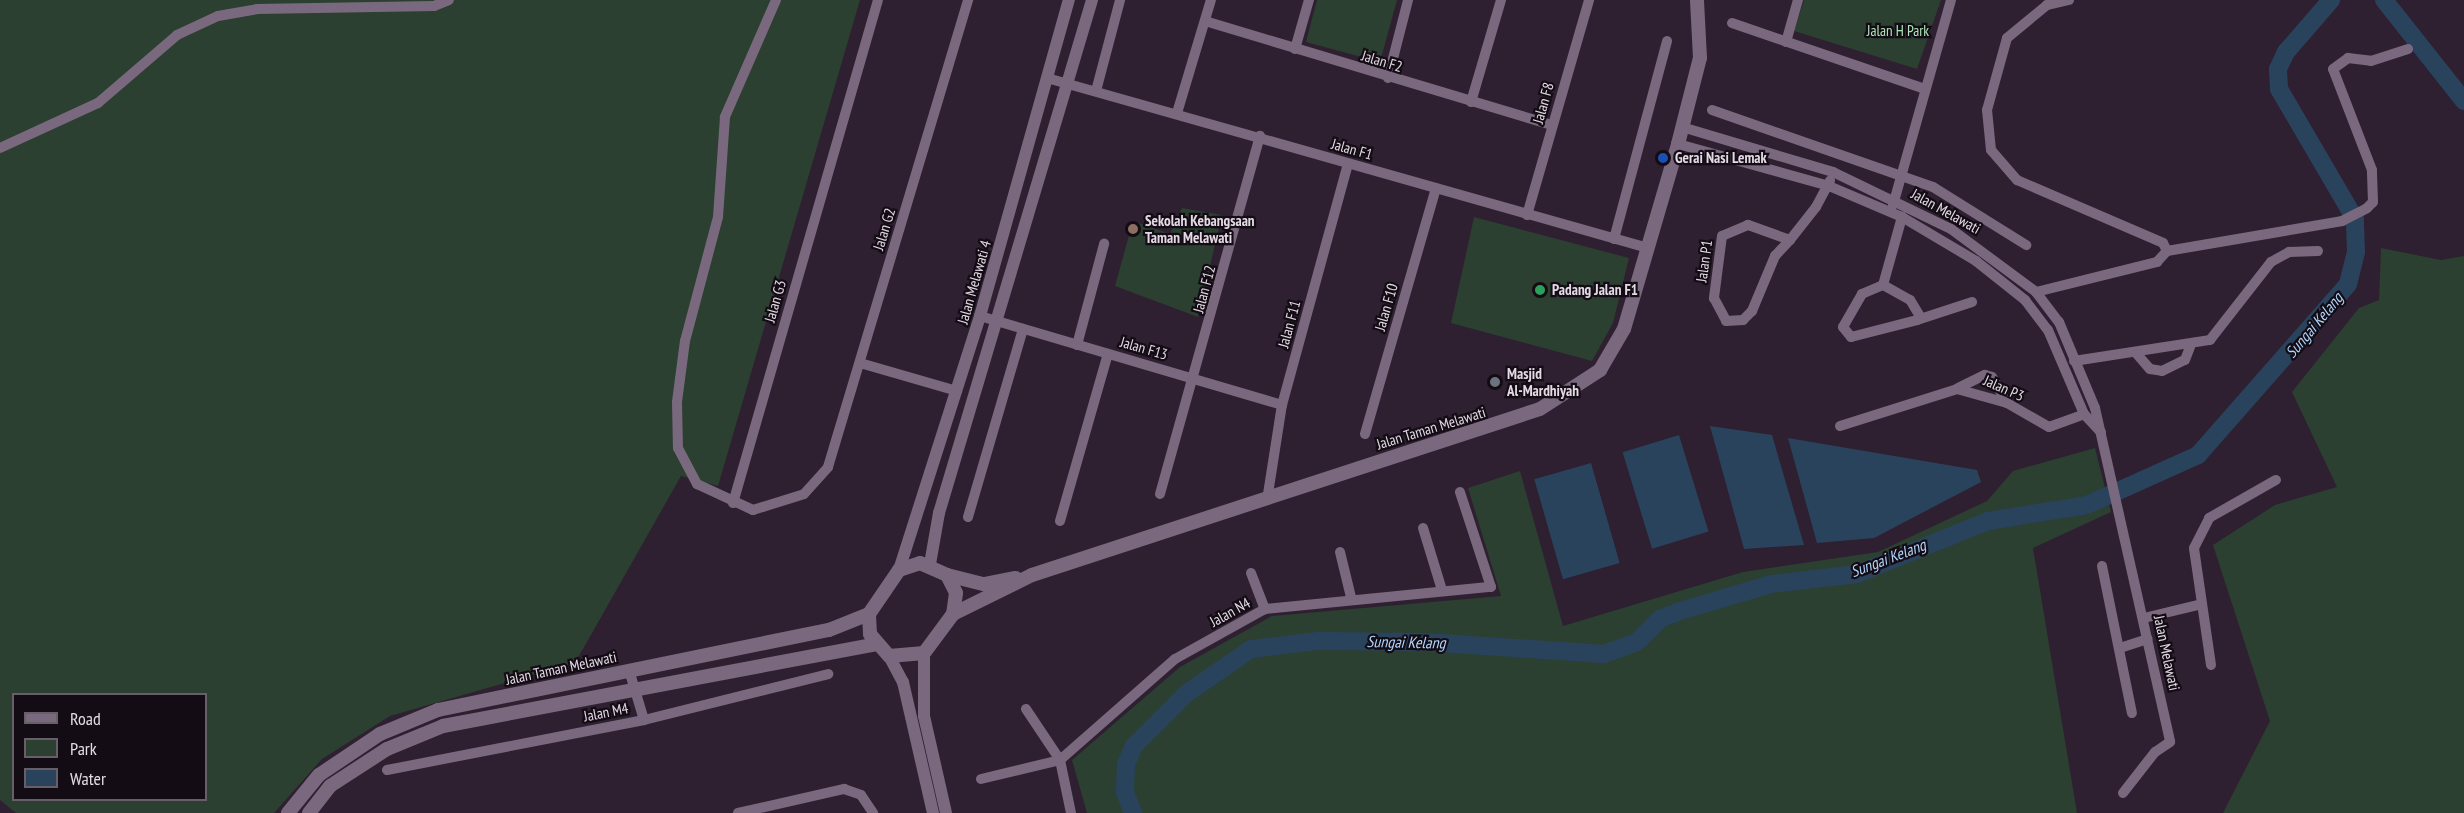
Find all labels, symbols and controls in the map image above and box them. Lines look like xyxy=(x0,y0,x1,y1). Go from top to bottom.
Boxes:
park label: Jalan H Park xyxy=(1867,22,1929,40)
street label: Jalan F2 xyxy=(1359,46,1405,76)
street label: Jalan F8 xyxy=(1529,80,1557,126)
street label: Jalan F1 xyxy=(1329,135,1375,163)
place label: Gerai Nasi Lemak xyxy=(1675,149,1767,167)
marker: Gerai Nasi Lemak xyxy=(1656,151,1670,165)
street label: Jalan Melawati xyxy=(1908,185,1984,237)
street label: Jalan G2 xyxy=(869,206,899,252)
place label: Sekolah Kebangsaan Taman Melawati xyxy=(1145,211,1255,246)
marker: Sekolah Kebangsaan Taman Melawati xyxy=(1126,222,1140,236)
street label: Jalan Melawati 4 xyxy=(953,238,995,326)
street label: Jalan P1 xyxy=(1692,239,1716,283)
street label: Jalan F12 xyxy=(1189,263,1219,315)
street label: Jalan G3 xyxy=(760,278,790,324)
street label: Jalan F10 xyxy=(1371,281,1401,333)
place label: Padang Jalan F1 xyxy=(1552,281,1638,299)
marker: Padang Jalan F1 xyxy=(1533,283,1547,297)
water label: Sungai Kelang xyxy=(2281,289,2347,361)
street label: Jalan F11 xyxy=(1274,298,1304,350)
street label: Jalan F13 xyxy=(1118,333,1170,363)
place label: Masjid Al-Mardhiyah xyxy=(1507,364,1579,399)
street label: Jalan P3 xyxy=(1981,371,2027,405)
marker: Masjid Al-Mardhiyah xyxy=(1488,375,1502,389)
street label: Jalan Taman Melawati xyxy=(1374,403,1488,453)
water label: Sungai Kelang xyxy=(1848,535,1928,581)
street label: Jalan N4 xyxy=(1207,594,1253,630)
street label: Jalan Melawati xyxy=(2150,614,2184,692)
water label: Sungai Kelang xyxy=(1366,632,1446,652)
street label: Jalan Taman Melawati xyxy=(504,647,618,689)
legend xyxy=(12,693,207,801)
street label: Jalan M4 xyxy=(582,699,630,725)
text: Road xyxy=(70,707,101,730)
text: Park xyxy=(70,737,97,760)
text: Water xyxy=(70,767,106,790)

